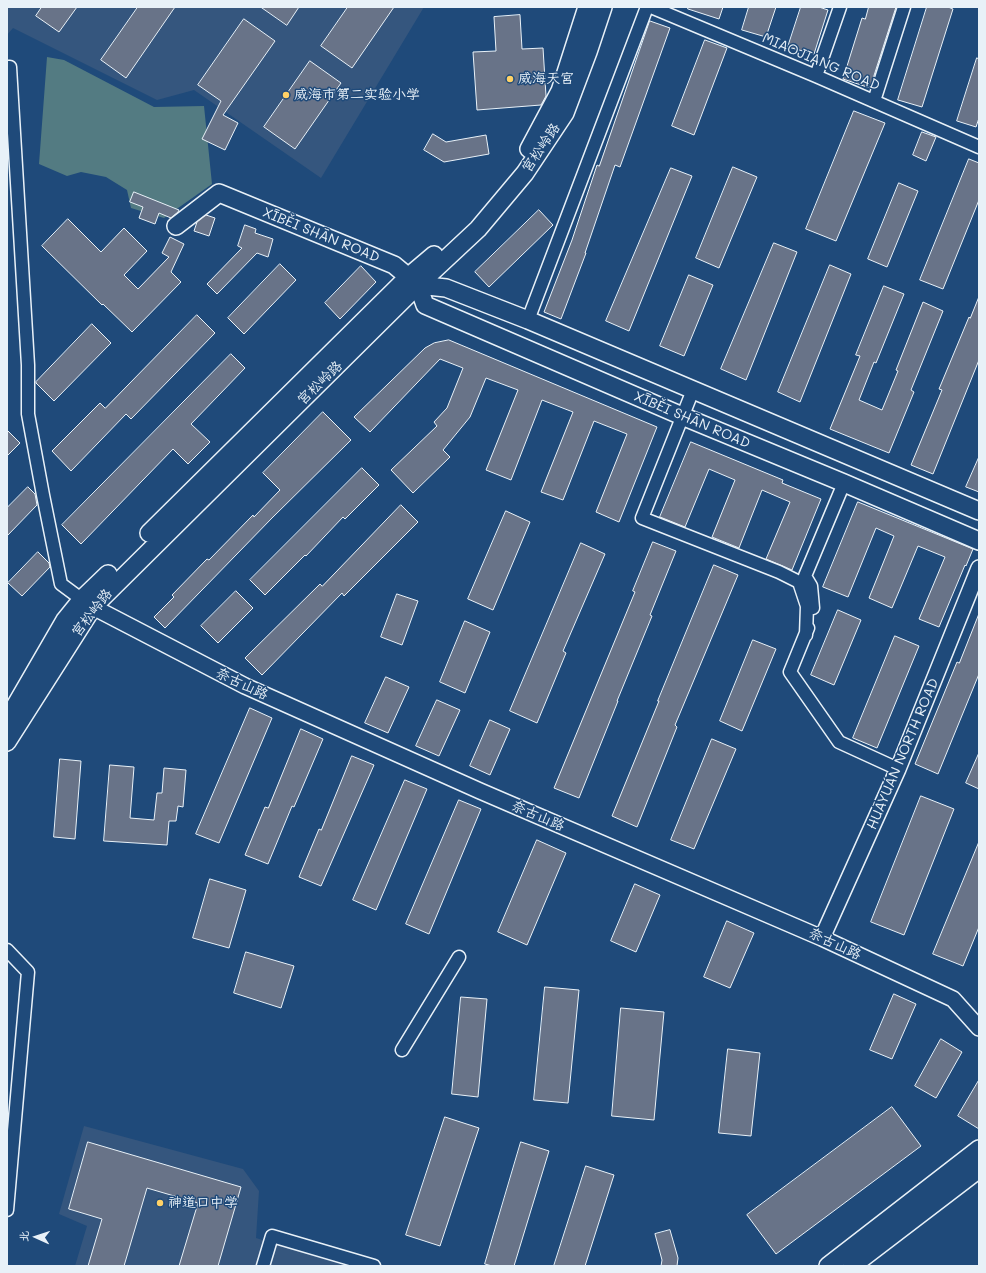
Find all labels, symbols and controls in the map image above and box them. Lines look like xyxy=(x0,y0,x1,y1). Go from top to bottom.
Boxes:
street label: MIAOJIANG ROAD xyxy=(760,30,882,94)
place label: 威海天宫 xyxy=(518,71,574,87)
marker: 威海天宫 xyxy=(505,74,515,84)
place label: 威海市第二实验小学 xyxy=(294,87,420,103)
marker: 威海市第二实验小学 xyxy=(281,90,291,100)
street label: 宫松岭路 xyxy=(518,120,564,176)
street label: XĪBĚI SHĀN ROAD xyxy=(260,204,382,266)
street label: 宫松岭路 xyxy=(294,358,346,408)
street label: XĪBĚI SHĀN ROAD xyxy=(631,388,753,452)
street label: 宫松岭路 xyxy=(68,586,116,640)
street label: 奈古山路 xyxy=(213,665,271,703)
street label: HUĀYUÁN NORTH ROAD xyxy=(864,676,942,832)
street label: 奈古山路 xyxy=(509,797,567,835)
street label: 奈古山路 xyxy=(806,925,864,963)
place label: 神道口中学 xyxy=(168,1195,238,1211)
marker: 神道口中学 xyxy=(155,1198,165,1208)
north arrow xyxy=(16,1217,56,1257)
text: 北 xyxy=(16,1230,31,1242)

